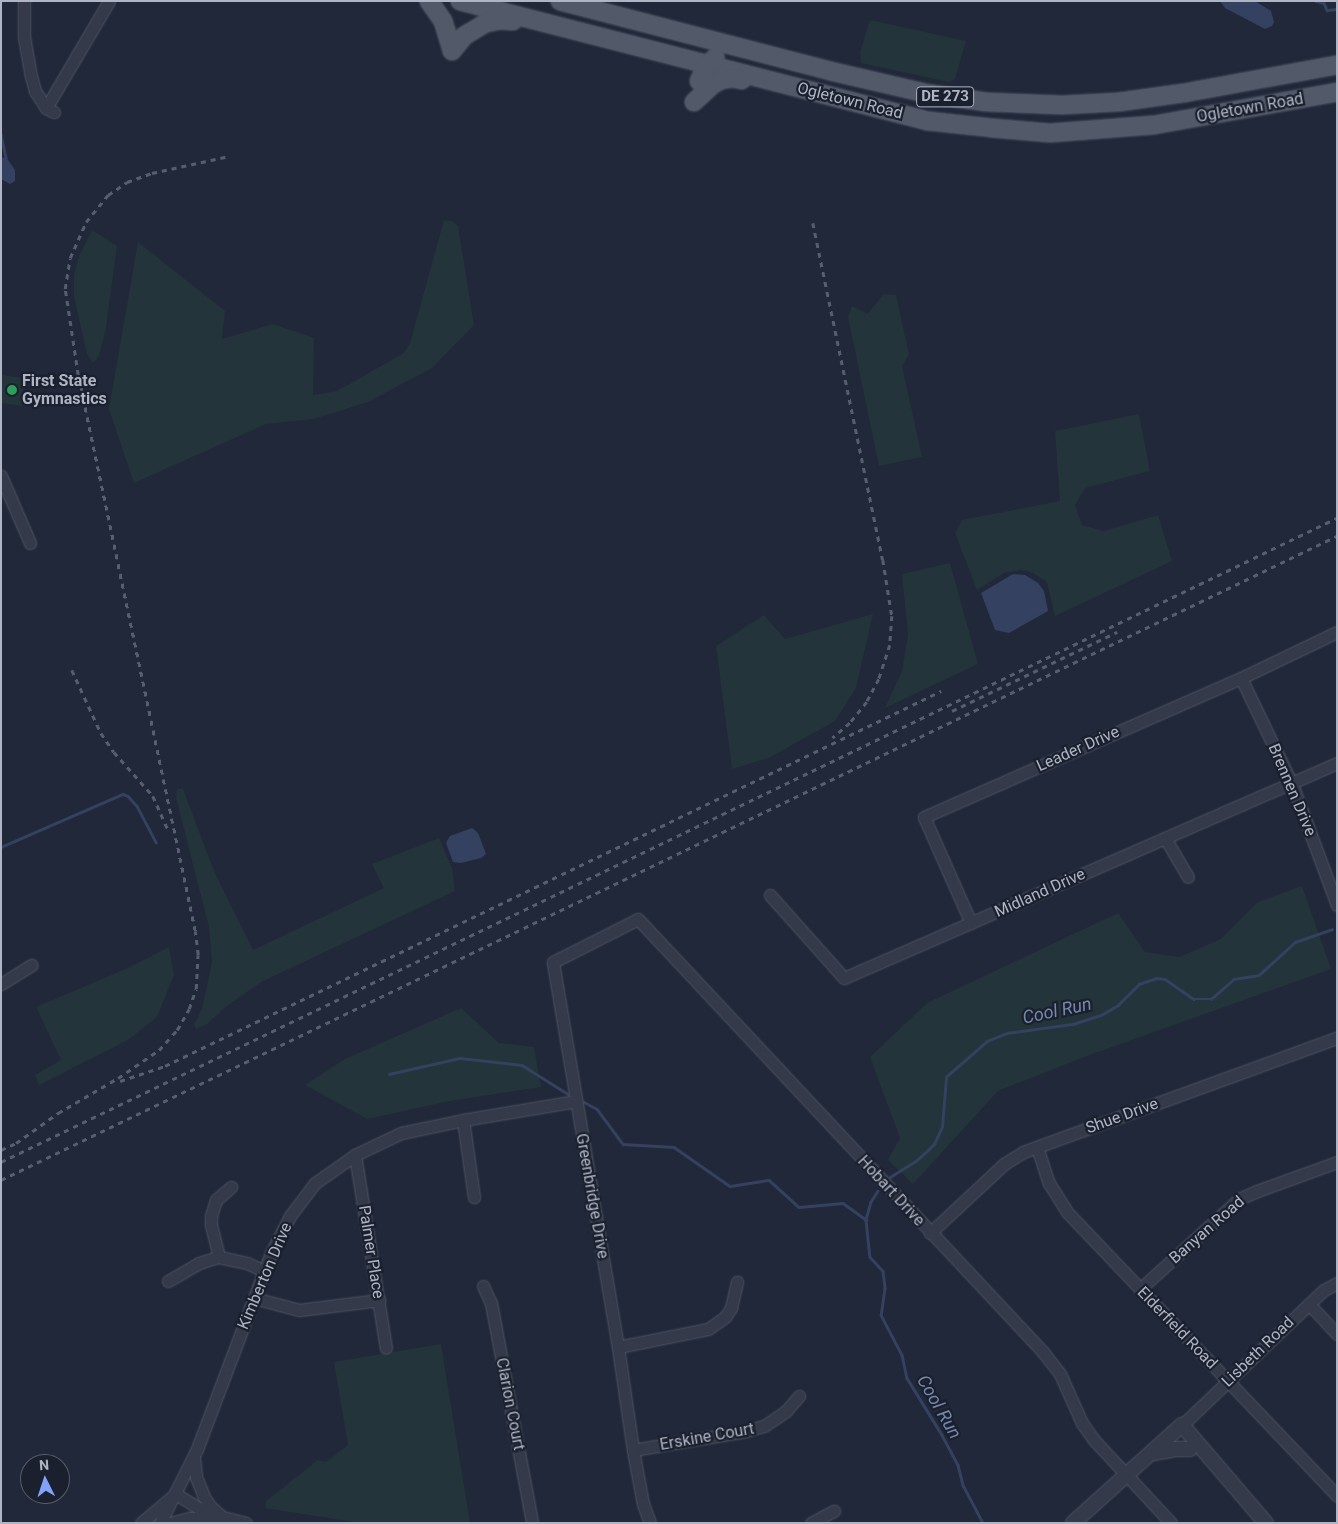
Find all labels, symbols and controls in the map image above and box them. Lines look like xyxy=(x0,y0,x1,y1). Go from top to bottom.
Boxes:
street label: Ogletown Road xyxy=(795,79,905,123)
road number: DE 273 xyxy=(915,84,975,110)
street label: Ogletown Road xyxy=(1195,89,1305,127)
place label: First State Gymnastics xyxy=(22,371,107,409)
marker: First State Gymnastics xyxy=(6,384,18,396)
street label: Leader Drive xyxy=(1034,722,1122,776)
street label: Brennen Drive xyxy=(1264,741,1320,839)
street label: Midland Drive xyxy=(992,864,1088,922)
water label: Cool Run xyxy=(1021,993,1093,1029)
street label: Shue Drive xyxy=(1083,1094,1161,1138)
street label: Greenbridge Drive xyxy=(572,1132,612,1260)
street label: Hobart Drive xyxy=(854,1152,928,1230)
street label: Banyan Road xyxy=(1166,1192,1248,1268)
street label: Palmer Place xyxy=(354,1204,388,1300)
street label: Kimberton Drive xyxy=(234,1220,296,1332)
street label: Elderfield Road xyxy=(1133,1283,1221,1373)
street label: Lisbeth Road xyxy=(1218,1313,1298,1391)
street label: Clarion Court xyxy=(492,1356,528,1452)
water label: Cool Run xyxy=(912,1371,966,1443)
street label: Erskine Court xyxy=(658,1419,756,1455)
north arrow xyxy=(20,1454,70,1504)
text: N xyxy=(39,1457,50,1473)

